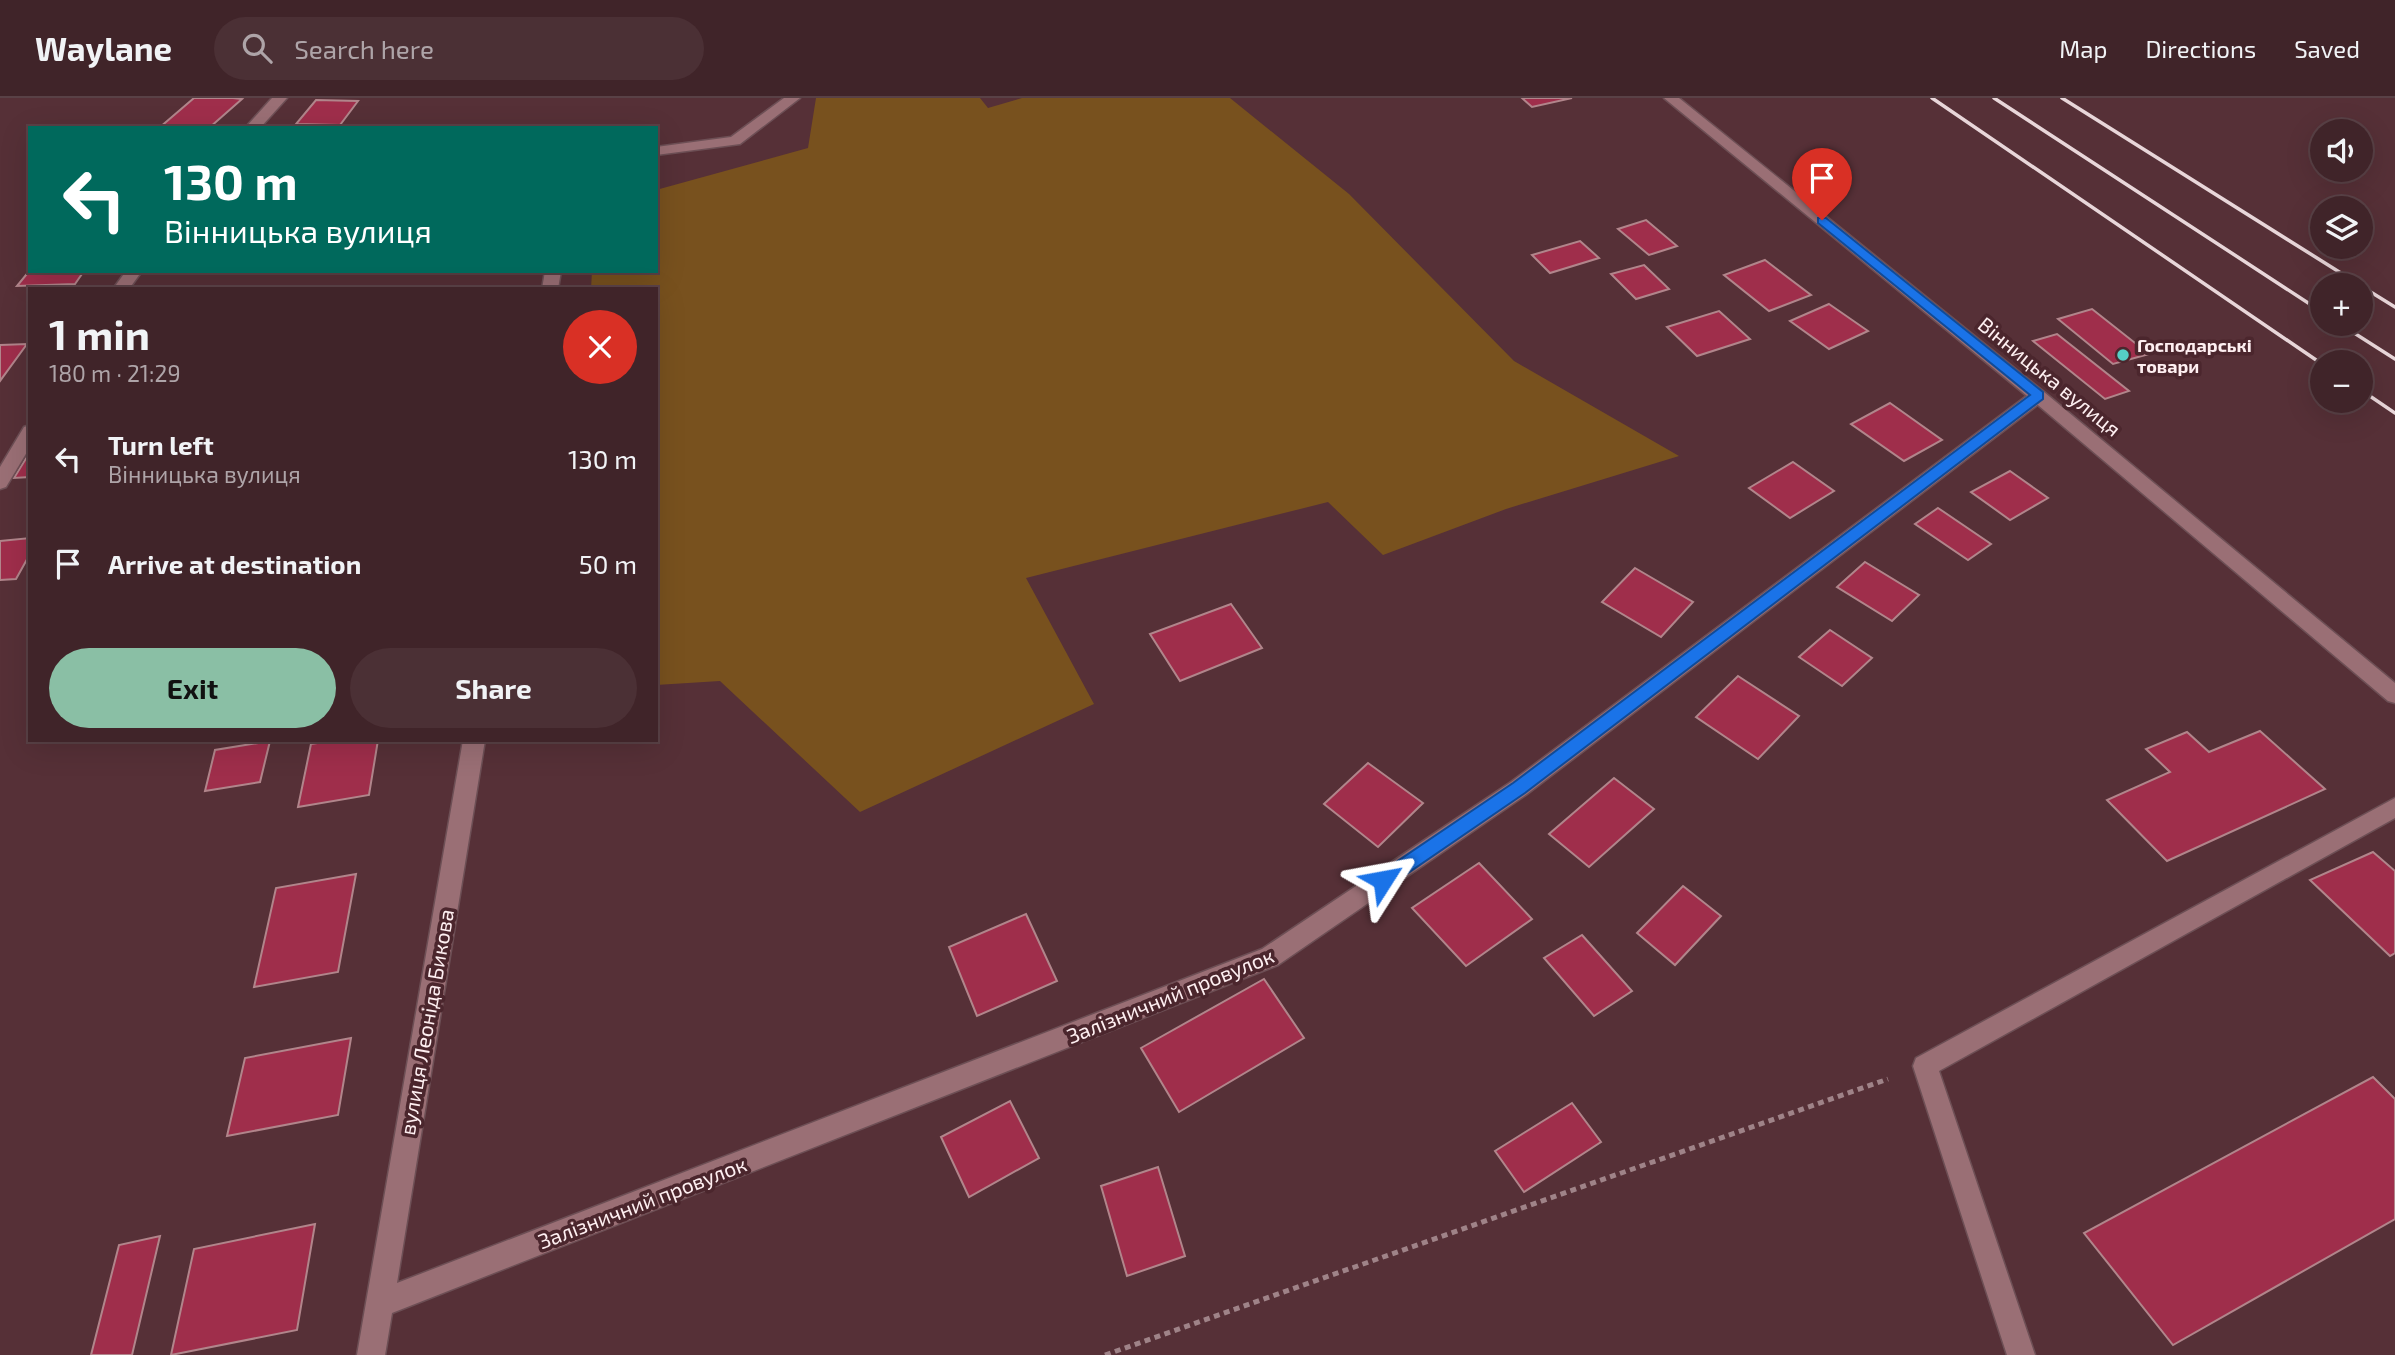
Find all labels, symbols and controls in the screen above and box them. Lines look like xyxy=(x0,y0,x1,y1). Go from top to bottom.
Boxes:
search box xyxy=(214,17,704,80)
text: Waylane xyxy=(35,28,172,68)
icon: search xyxy=(238,29,276,67)
text: Search here xyxy=(294,33,434,64)
text: Map xyxy=(2059,34,2107,63)
text: Directions xyxy=(2145,34,2256,63)
text: Saved xyxy=(2294,34,2360,63)
map controls xyxy=(2310,119,2373,413)
button: sound xyxy=(2310,119,2373,182)
pin xyxy=(1792,148,1852,220)
text: 130 m xyxy=(164,151,298,210)
icon: left xyxy=(49,154,140,245)
icon: arrive xyxy=(1803,159,1841,197)
button: layers xyxy=(2310,196,2373,259)
text: Вінницька вулиця xyxy=(164,211,432,249)
button: + xyxy=(2310,273,2373,336)
text: 1 min xyxy=(49,308,150,358)
button: close xyxy=(563,310,637,384)
street label: Вінницька вулиця xyxy=(1973,311,2126,442)
place label: Господарські товари xyxy=(2137,334,2252,377)
marker: Господарські товари xyxy=(2115,347,2131,363)
button: − xyxy=(2310,350,2373,413)
text: 180 m · 21:29 xyxy=(49,359,181,387)
text: Turn left xyxy=(108,429,214,460)
icon: left xyxy=(49,440,87,478)
text: 130 m xyxy=(568,443,637,474)
text: Вінницька вулиця xyxy=(108,460,301,488)
icon: arrive xyxy=(49,545,87,583)
text: Arrive at destination xyxy=(108,548,361,579)
text: 50 m xyxy=(579,548,637,579)
button: Exit xyxy=(49,648,336,728)
button: Share xyxy=(350,648,637,728)
position arrow xyxy=(1346,843,1420,917)
street label: вулиця Леоніда Бикова xyxy=(394,907,459,1137)
street label: Залізничний провулок xyxy=(1063,942,1278,1049)
street label: Залізничний провулок xyxy=(534,1151,750,1254)

